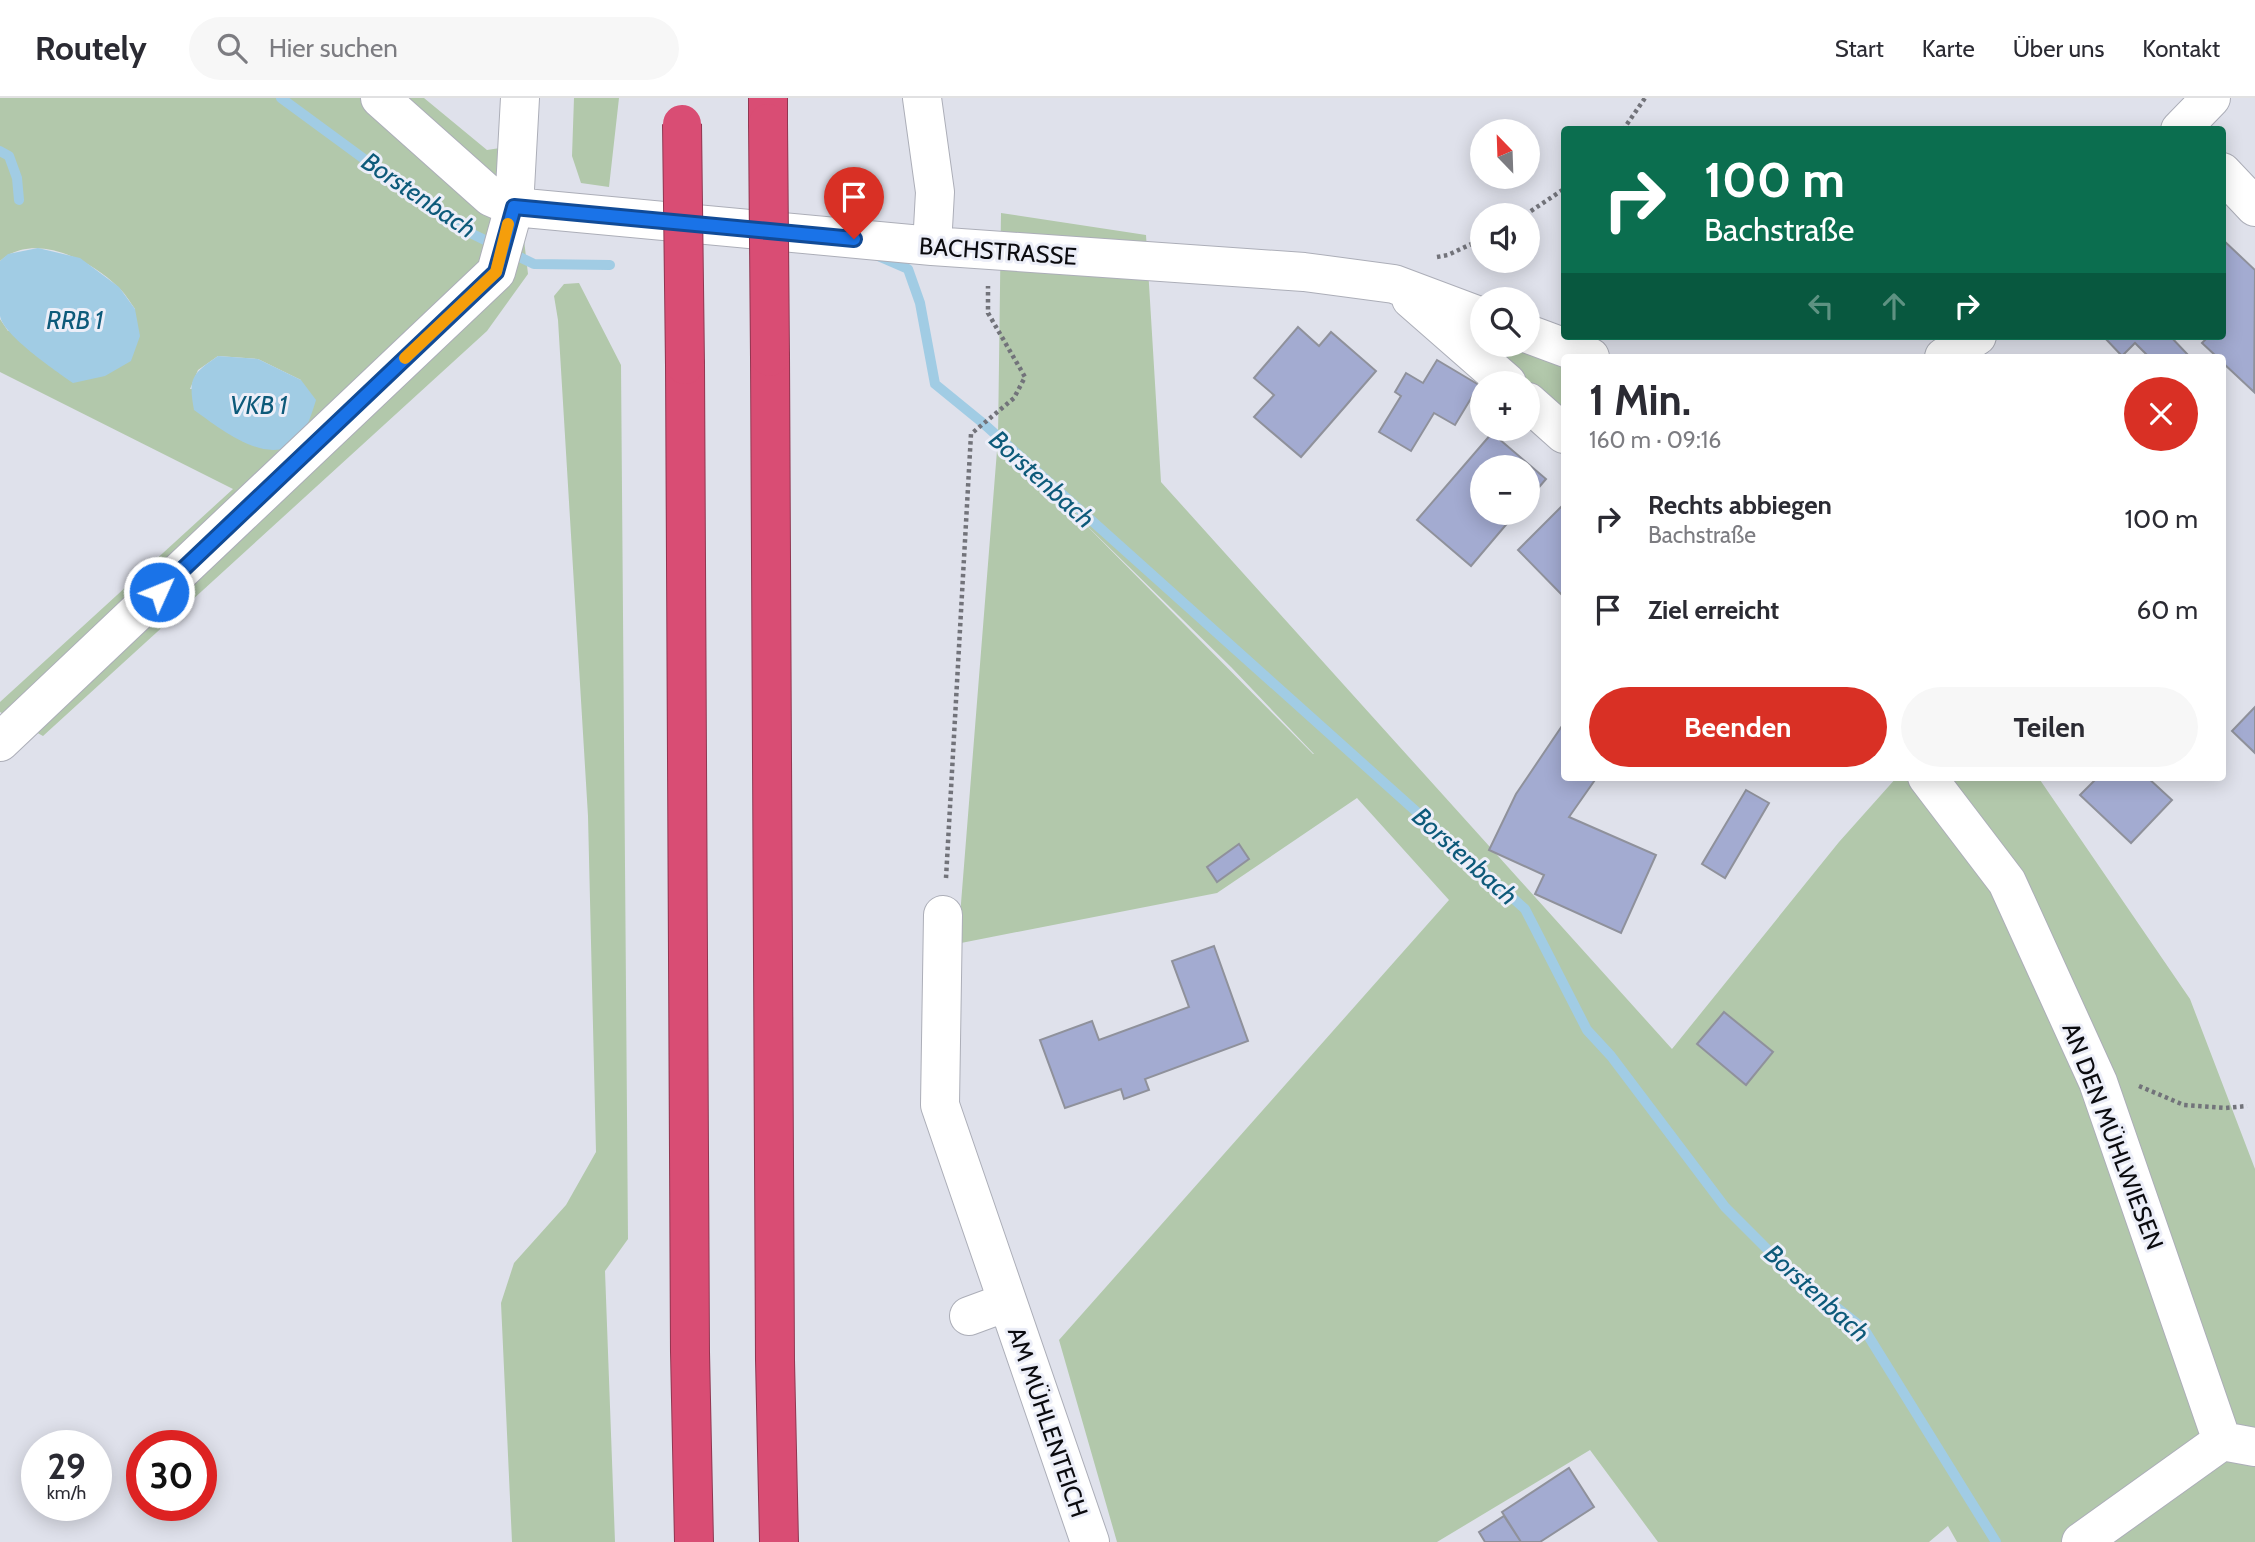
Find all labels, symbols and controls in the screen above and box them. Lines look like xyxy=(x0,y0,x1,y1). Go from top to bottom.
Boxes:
search box xyxy=(189,17,679,80)
text: Routely xyxy=(35,28,147,68)
icon: search xyxy=(213,29,251,67)
text: Hier suchen xyxy=(269,32,398,64)
text: Start xyxy=(1835,34,1884,63)
text: Karte xyxy=(1922,34,1975,63)
text: Über uns xyxy=(2013,34,2104,63)
text: Kontakt xyxy=(2142,34,2220,63)
north arrow xyxy=(1470,119,1540,189)
map controls xyxy=(1470,119,1540,525)
water label: Borstenbach xyxy=(356,145,482,245)
text: 100 m xyxy=(1704,150,1845,209)
icon: right xyxy=(1589,154,1680,245)
pin xyxy=(824,167,884,239)
icon: arrive xyxy=(835,178,873,216)
button: sound xyxy=(1470,203,1540,273)
text: Bachstraße xyxy=(1704,210,1854,249)
street label: BACHSTRASSE xyxy=(918,231,1078,271)
button: search xyxy=(1470,287,1540,357)
icon: left xyxy=(1802,287,1840,325)
icon: ahead xyxy=(1875,287,1913,325)
icon: right xyxy=(1948,287,1986,325)
water label: RRB 1 xyxy=(46,304,104,336)
button: + xyxy=(1470,371,1540,441)
text: 1 Min. xyxy=(1589,374,1691,426)
button: close xyxy=(2124,377,2198,451)
water label: VKB 1 xyxy=(230,389,288,421)
water label: Borstenbach xyxy=(983,423,1101,535)
text: 160 m · 09:16 xyxy=(1589,426,1721,454)
button: − xyxy=(1470,455,1540,525)
text: Rechts abbiegen xyxy=(1648,489,1832,521)
icon: right xyxy=(1589,500,1627,538)
text: 100 m xyxy=(2125,503,2198,535)
text: Bachstraße xyxy=(1648,521,1756,549)
position arrow xyxy=(122,555,196,629)
icon: arrive xyxy=(1589,591,1627,629)
text: Ziel erreicht xyxy=(1648,594,1779,626)
text: 60 m xyxy=(2136,594,2198,626)
button: Beenden xyxy=(1589,687,1887,767)
button: Teilen xyxy=(1901,687,2198,767)
water label: Borstenbach xyxy=(1406,800,1524,912)
street label: AN DEN MÜHLWIESEN xyxy=(2056,1018,2170,1254)
water label: Borstenbach xyxy=(1758,1237,1876,1349)
street label: AM MÜHLENTEICH xyxy=(1002,1323,1094,1521)
speed limit sign: 30 xyxy=(126,1430,217,1521)
text: 29 xyxy=(47,1445,86,1488)
text: km/h xyxy=(47,1482,86,1504)

